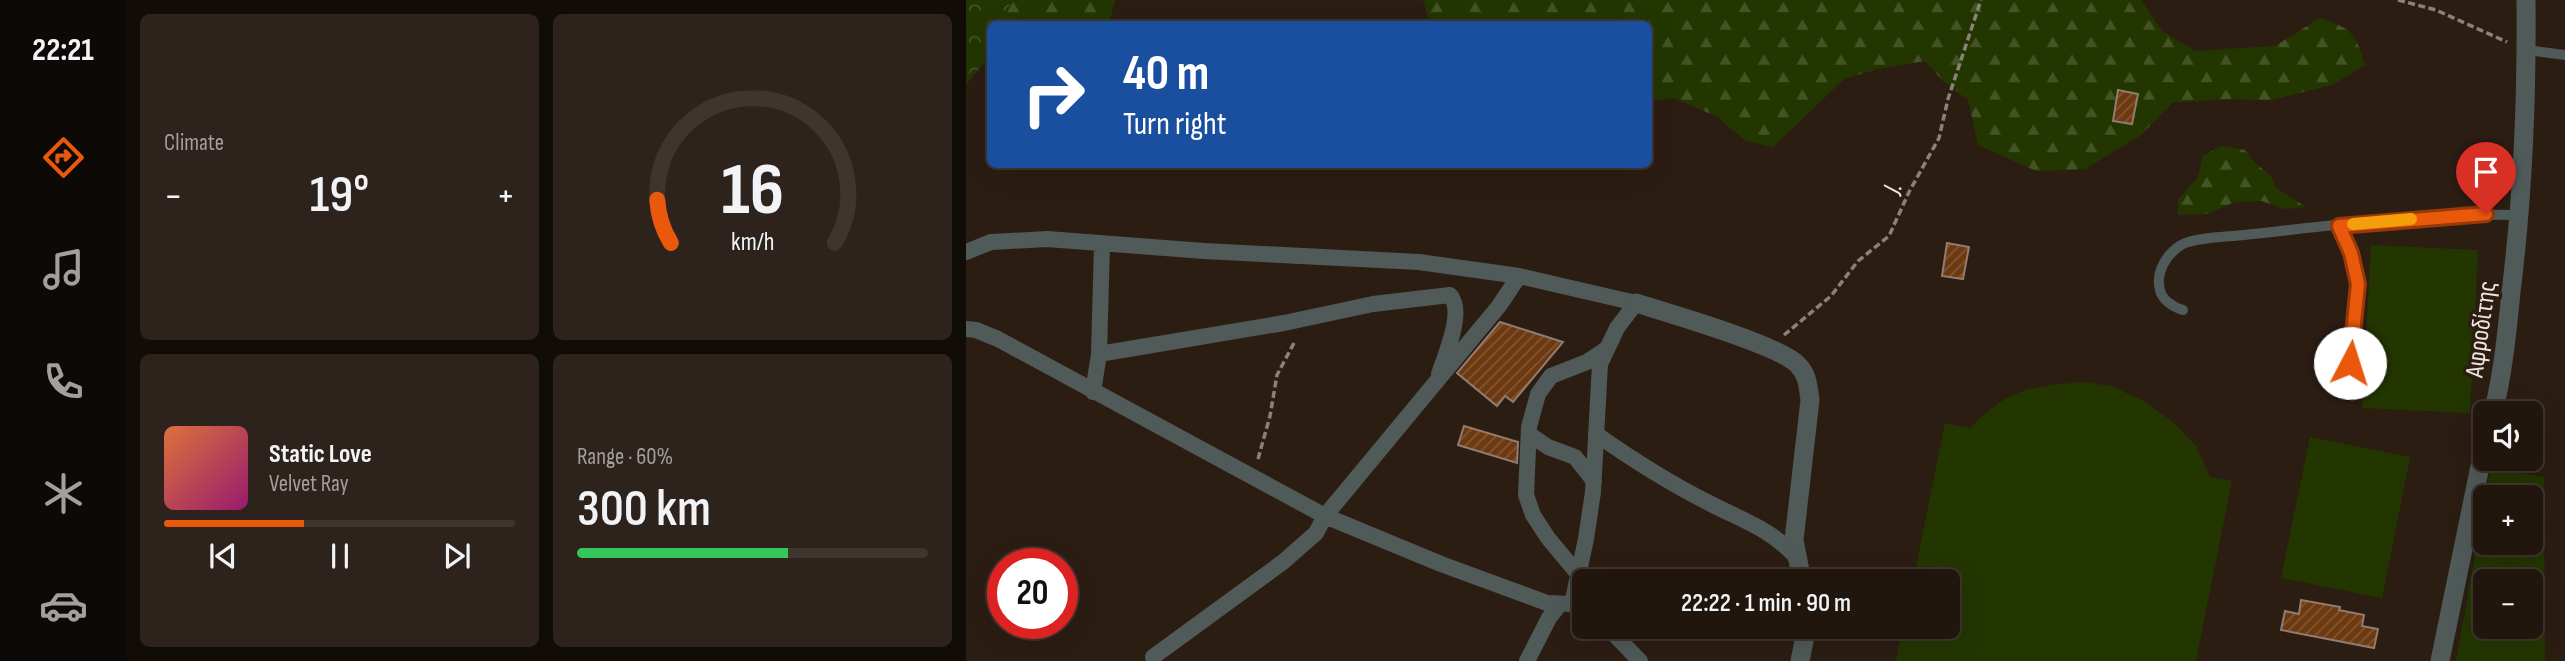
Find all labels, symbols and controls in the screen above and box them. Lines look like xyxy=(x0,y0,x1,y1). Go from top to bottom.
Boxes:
text: 22:21 xyxy=(32,31,94,70)
text: 40 m xyxy=(1123,45,1209,104)
icon: right xyxy=(1008,49,1099,140)
text: Turn right xyxy=(1123,105,1227,144)
text: Climate xyxy=(164,129,224,157)
icon: directions xyxy=(39,133,88,182)
pin xyxy=(2456,142,2516,214)
text: 16 xyxy=(721,147,784,235)
icon: arrive xyxy=(2467,153,2505,191)
text: 19° xyxy=(310,164,369,227)
text: − xyxy=(164,174,183,219)
text: + xyxy=(496,174,515,219)
street label: J. xyxy=(1877,176,1909,200)
text: km/h xyxy=(731,227,774,258)
icon: music xyxy=(39,245,88,294)
street label: Αφροδίτης xyxy=(2459,279,2504,380)
position arrow xyxy=(2313,326,2387,400)
icon: phone xyxy=(39,357,88,406)
map controls xyxy=(2473,401,2543,639)
button: sound xyxy=(2473,401,2543,471)
text: Static Love xyxy=(269,439,372,470)
text: Range · 60% xyxy=(577,443,673,471)
icon: climate xyxy=(39,469,88,518)
text: Velvet Ray xyxy=(269,470,349,498)
text: 300 km xyxy=(577,478,711,541)
button: + xyxy=(2473,485,2543,555)
icon: previous xyxy=(204,537,242,575)
icon: pause xyxy=(321,537,359,575)
icon: next xyxy=(438,537,476,575)
speed limit sign: 20 xyxy=(987,548,1078,639)
button: − xyxy=(2473,569,2543,639)
icon: car xyxy=(39,581,88,630)
text: 22:22 · 1 min · 90 m xyxy=(1681,588,1851,619)

